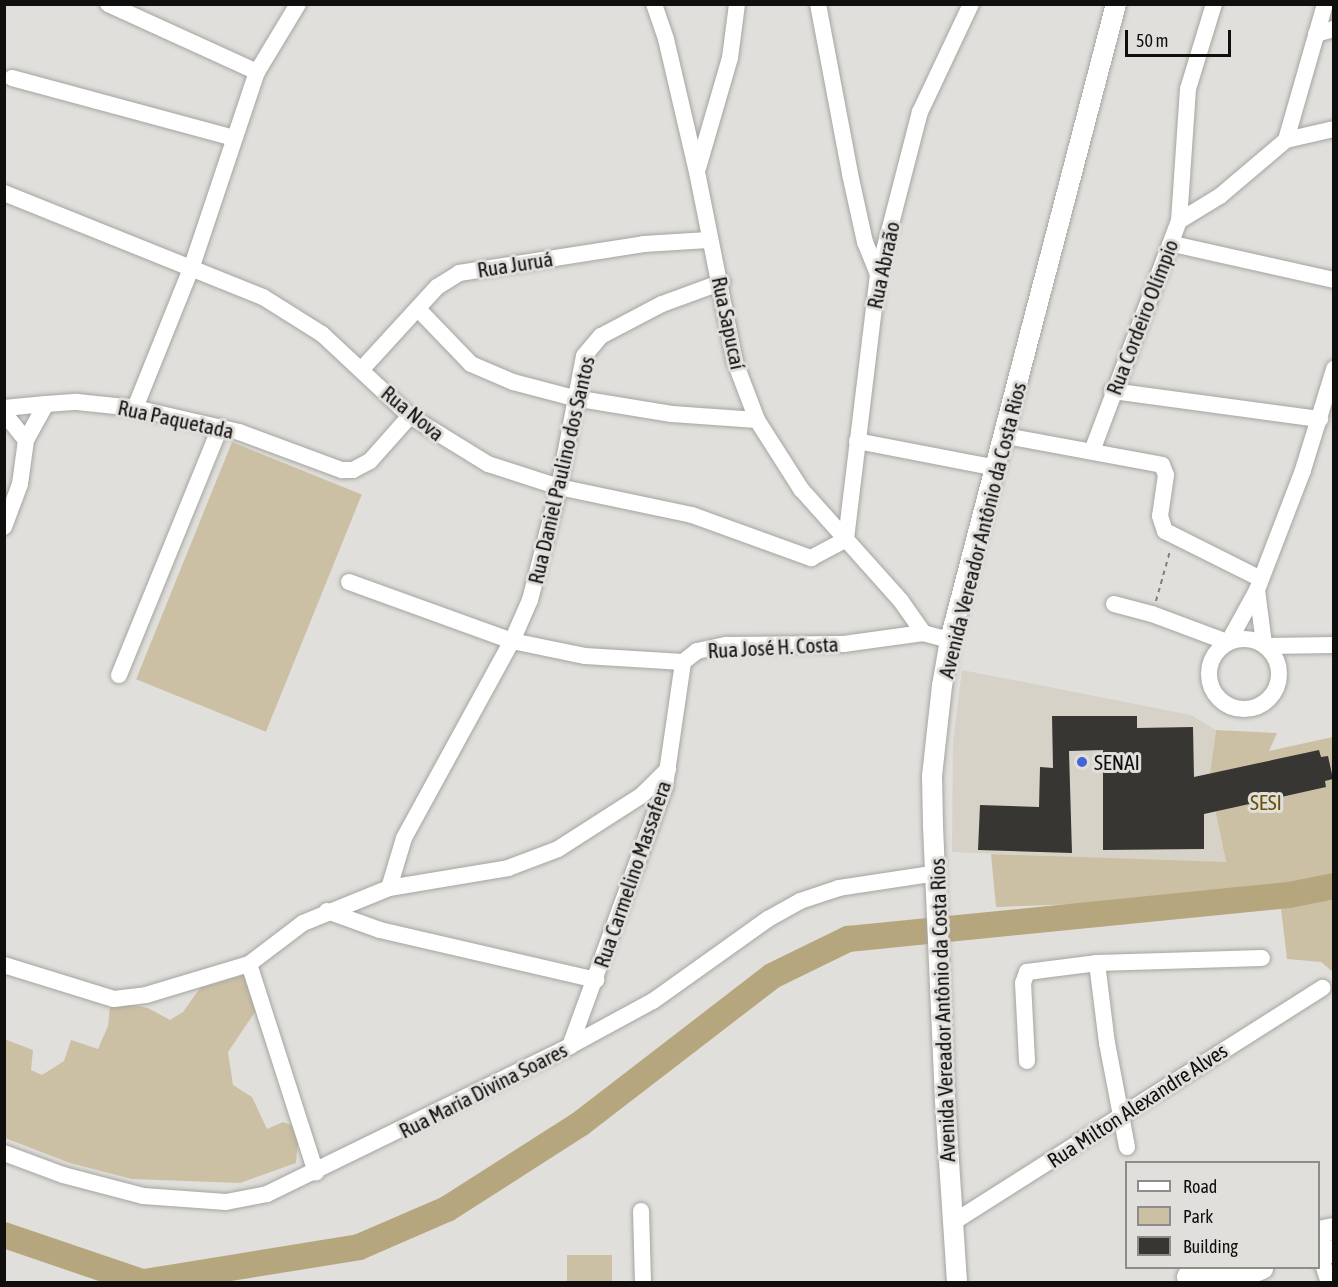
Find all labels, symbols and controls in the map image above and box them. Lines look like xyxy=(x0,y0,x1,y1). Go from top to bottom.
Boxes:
scale bar xyxy=(1128,18,1234,56)
text: 50 m xyxy=(1136,30,1168,51)
street label: Rua Abraão xyxy=(861,219,905,311)
street label: Rua Cordeiro Olímpio xyxy=(1101,236,1183,398)
street label: Rua Juruá xyxy=(475,246,555,282)
street label: Rua Sapucaí xyxy=(707,274,751,372)
street label: Rua Daniel Paulino dos Santos xyxy=(523,354,599,586)
street label: Avenida Vereador Antônio da Costa Rios xyxy=(933,379,1031,681)
street label: Rua Nova xyxy=(376,380,450,446)
street label: Rua Paquetada xyxy=(116,394,236,444)
street label: Rua José H. Costa xyxy=(707,631,839,663)
place label: SENAI xyxy=(1094,749,1140,775)
marker: SENAI xyxy=(1075,755,1089,769)
street label: Rua Carmelino Massafera xyxy=(588,777,676,971)
park label: SESI xyxy=(1250,789,1282,815)
street label: Avenida Vereador Antônio da Costa Rios xyxy=(924,858,960,1162)
street label: Rua Maria Divina Soares xyxy=(395,1037,571,1143)
street label: Rua Milton Alexandre Alves xyxy=(1042,1037,1232,1173)
legend xyxy=(1125,1161,1320,1269)
text: Road xyxy=(1183,1176,1217,1197)
text: Park xyxy=(1183,1206,1213,1227)
text: Building xyxy=(1183,1236,1238,1257)

